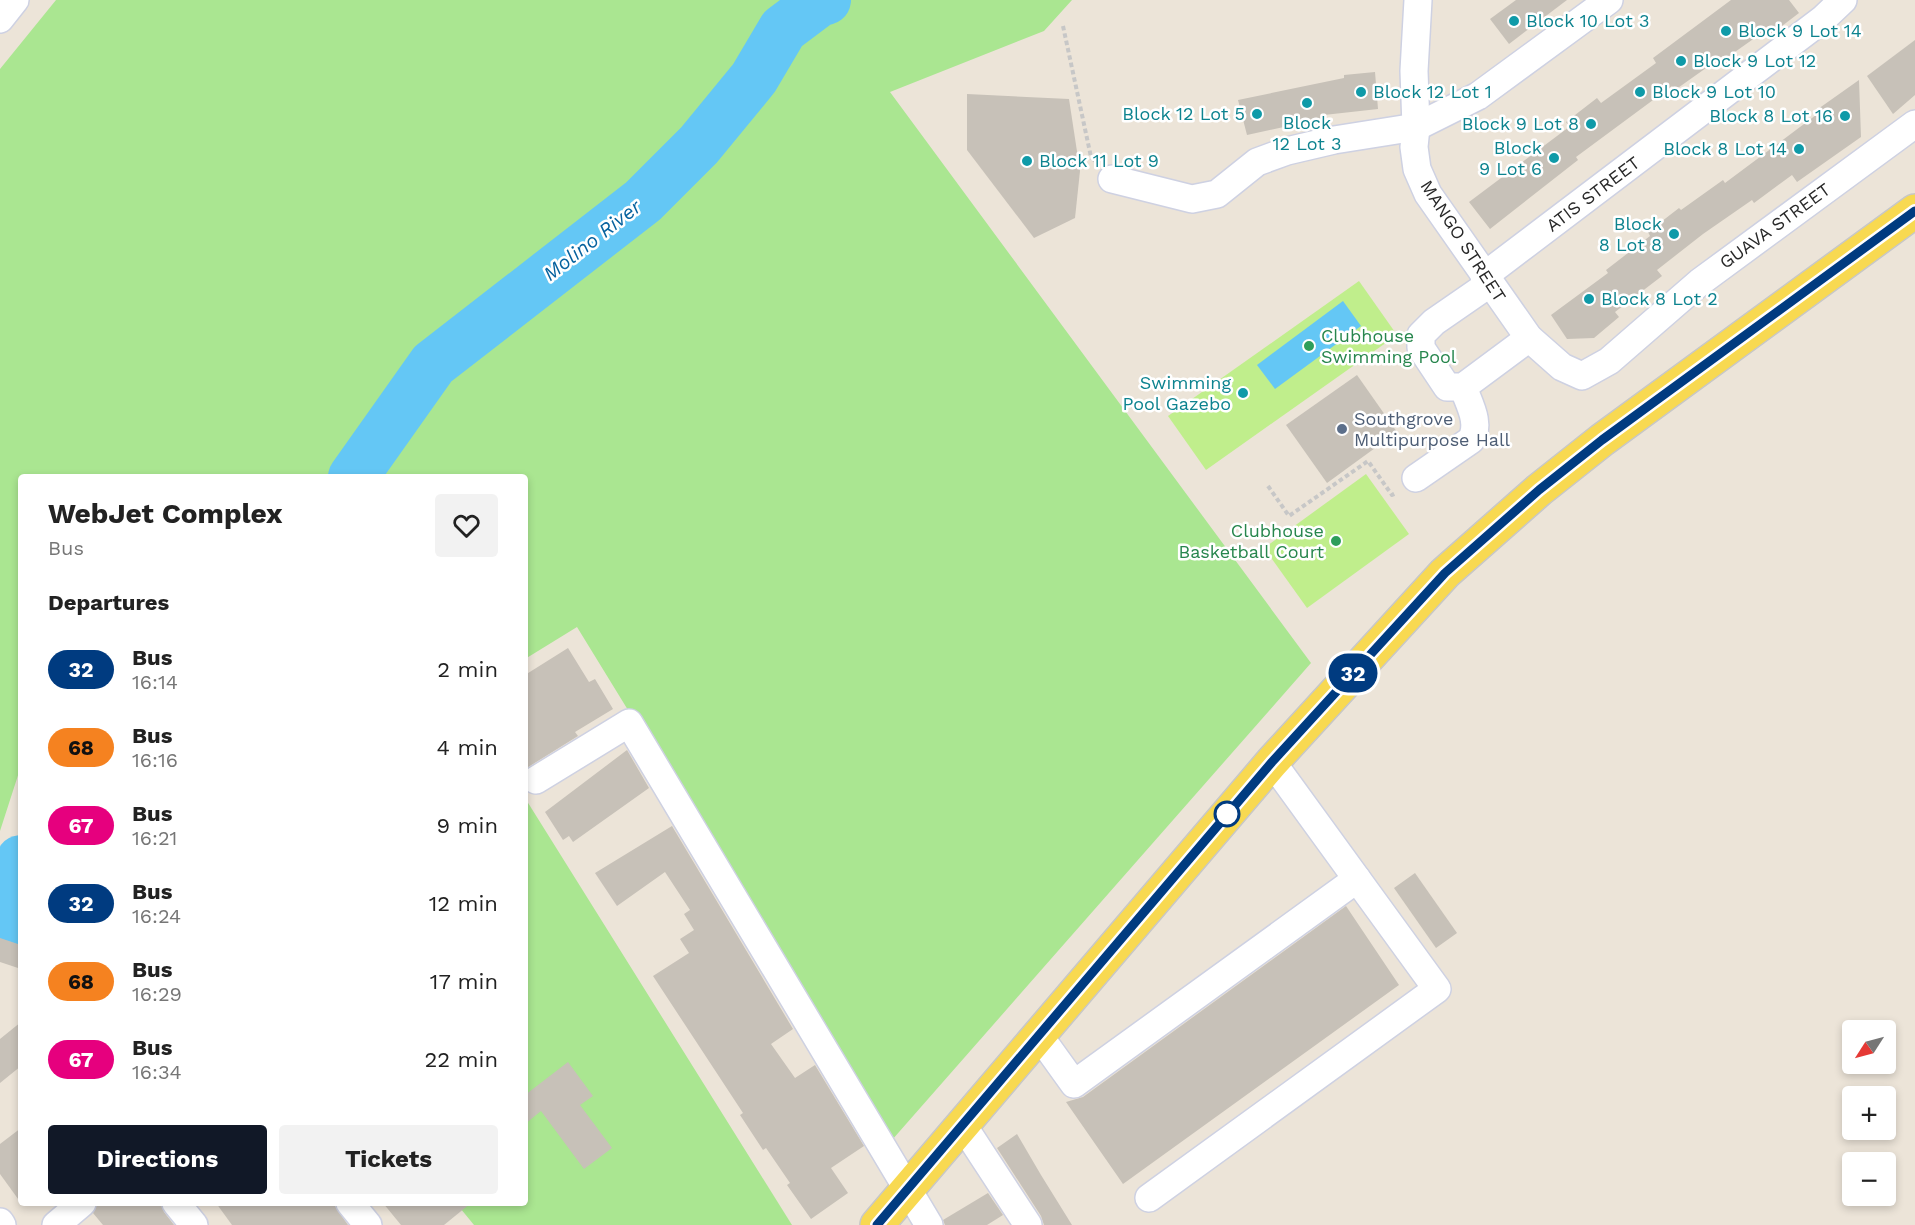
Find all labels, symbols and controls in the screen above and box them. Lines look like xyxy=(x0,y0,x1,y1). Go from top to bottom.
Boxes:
place label: Block 10 Lot 3 xyxy=(1526,10,1649,31)
marker: Block 10 Lot 3 xyxy=(1507,14,1521,28)
place label: Block 9 Lot 14 xyxy=(1738,20,1862,41)
marker: Block 9 Lot 14 xyxy=(1719,24,1733,38)
place label: Block 9 Lot 12 xyxy=(1693,50,1816,71)
marker: Block 9 Lot 12 xyxy=(1674,54,1688,68)
place label: Block 12 Lot 1 xyxy=(1373,81,1492,102)
place label: Block 9 Lot 10 xyxy=(1652,81,1776,102)
marker: Block 12 Lot 1 xyxy=(1354,85,1368,99)
marker: Block 9 Lot 10 xyxy=(1633,85,1647,99)
marker: Block 12 Lot 3 xyxy=(1300,96,1314,110)
place label: Block 12 Lot 5 xyxy=(1122,103,1245,124)
place label: Block 8 Lot 16 xyxy=(1709,105,1833,126)
marker: Block 12 Lot 5 xyxy=(1250,107,1264,121)
marker: Block 8 Lot 16 xyxy=(1838,109,1852,123)
place label: Block 12 Lot 3 xyxy=(1273,112,1341,154)
place label: Block 9 Lot 8 xyxy=(1462,113,1579,134)
marker: Block 9 Lot 8 xyxy=(1584,117,1598,131)
place label: Block 9 Lot 6 xyxy=(1479,137,1542,179)
place label: Block 8 Lot 14 xyxy=(1663,138,1787,159)
marker: Block 8 Lot 14 xyxy=(1792,142,1806,156)
place label: Block 11 Lot 9 xyxy=(1039,150,1159,171)
street label: ATIS STREET xyxy=(1542,151,1644,236)
marker: Block 9 Lot 6 xyxy=(1547,151,1561,165)
marker: Block 11 Lot 9 xyxy=(1020,154,1034,168)
street label: MANGO STREET xyxy=(1416,176,1511,306)
street label: GUAVA STREET xyxy=(1715,178,1834,273)
water label: Molino River xyxy=(538,194,647,286)
place label: Block 8 Lot 8 xyxy=(1599,213,1662,255)
marker: Block 8 Lot 8 xyxy=(1667,227,1681,241)
place label: Block 8 Lot 2 xyxy=(1601,288,1718,309)
marker: Block 8 Lot 2 xyxy=(1582,292,1596,306)
place label: Clubhouse Swimming Pool xyxy=(1321,325,1457,367)
marker: Clubhouse Swimming Pool xyxy=(1302,339,1316,353)
place label: Swimming Pool Gazebo xyxy=(1122,372,1231,414)
marker: Swimming Pool Gazebo xyxy=(1236,386,1250,400)
place label: Southgrove Multipurpose Hall xyxy=(1354,408,1510,450)
marker: Southgrove Multipurpose Hall xyxy=(1335,422,1349,436)
button: heart xyxy=(435,494,498,557)
text: WebJet Complex xyxy=(48,497,283,530)
place label: Clubhouse Basketball Court xyxy=(1178,520,1324,562)
marker: Clubhouse Basketball Court xyxy=(1329,534,1343,548)
text: Bus xyxy=(48,536,84,560)
text: Departures xyxy=(48,590,169,615)
text: Bus xyxy=(132,645,172,670)
line badge: 32 xyxy=(1326,654,1380,692)
text: 32 xyxy=(69,657,93,682)
text: 2 min xyxy=(437,657,498,682)
text: 32 xyxy=(1341,661,1365,686)
text: 16:14 xyxy=(132,670,178,694)
text: Bus xyxy=(132,723,172,748)
text: 68 xyxy=(68,735,94,760)
text: 4 min xyxy=(437,735,498,760)
text: 16:16 xyxy=(132,748,178,772)
text: Bus xyxy=(132,801,172,826)
unlabelled marker xyxy=(1214,801,1240,827)
text: 67 xyxy=(68,813,94,838)
text: 9 min xyxy=(436,813,498,838)
text: 16:21 xyxy=(132,826,177,850)
text: Bus xyxy=(132,879,172,904)
text: 32 xyxy=(69,891,93,916)
text: 12 min xyxy=(429,891,498,916)
text: 16:24 xyxy=(132,904,181,928)
text: Bus xyxy=(132,957,172,982)
text: 68 xyxy=(68,969,94,994)
text: 17 min xyxy=(430,969,498,994)
text: 16:29 xyxy=(132,982,182,1006)
north arrow xyxy=(1842,1020,1896,1074)
map controls xyxy=(1842,1020,1896,1206)
text: Bus xyxy=(132,1035,172,1060)
text: 67 xyxy=(68,1047,94,1072)
text: 22 min xyxy=(424,1047,498,1072)
text: 16:34 xyxy=(132,1060,182,1084)
button: + xyxy=(1842,1086,1896,1140)
button: Directions xyxy=(48,1125,267,1194)
button: Tickets xyxy=(279,1125,498,1194)
button: − xyxy=(1842,1152,1896,1206)

